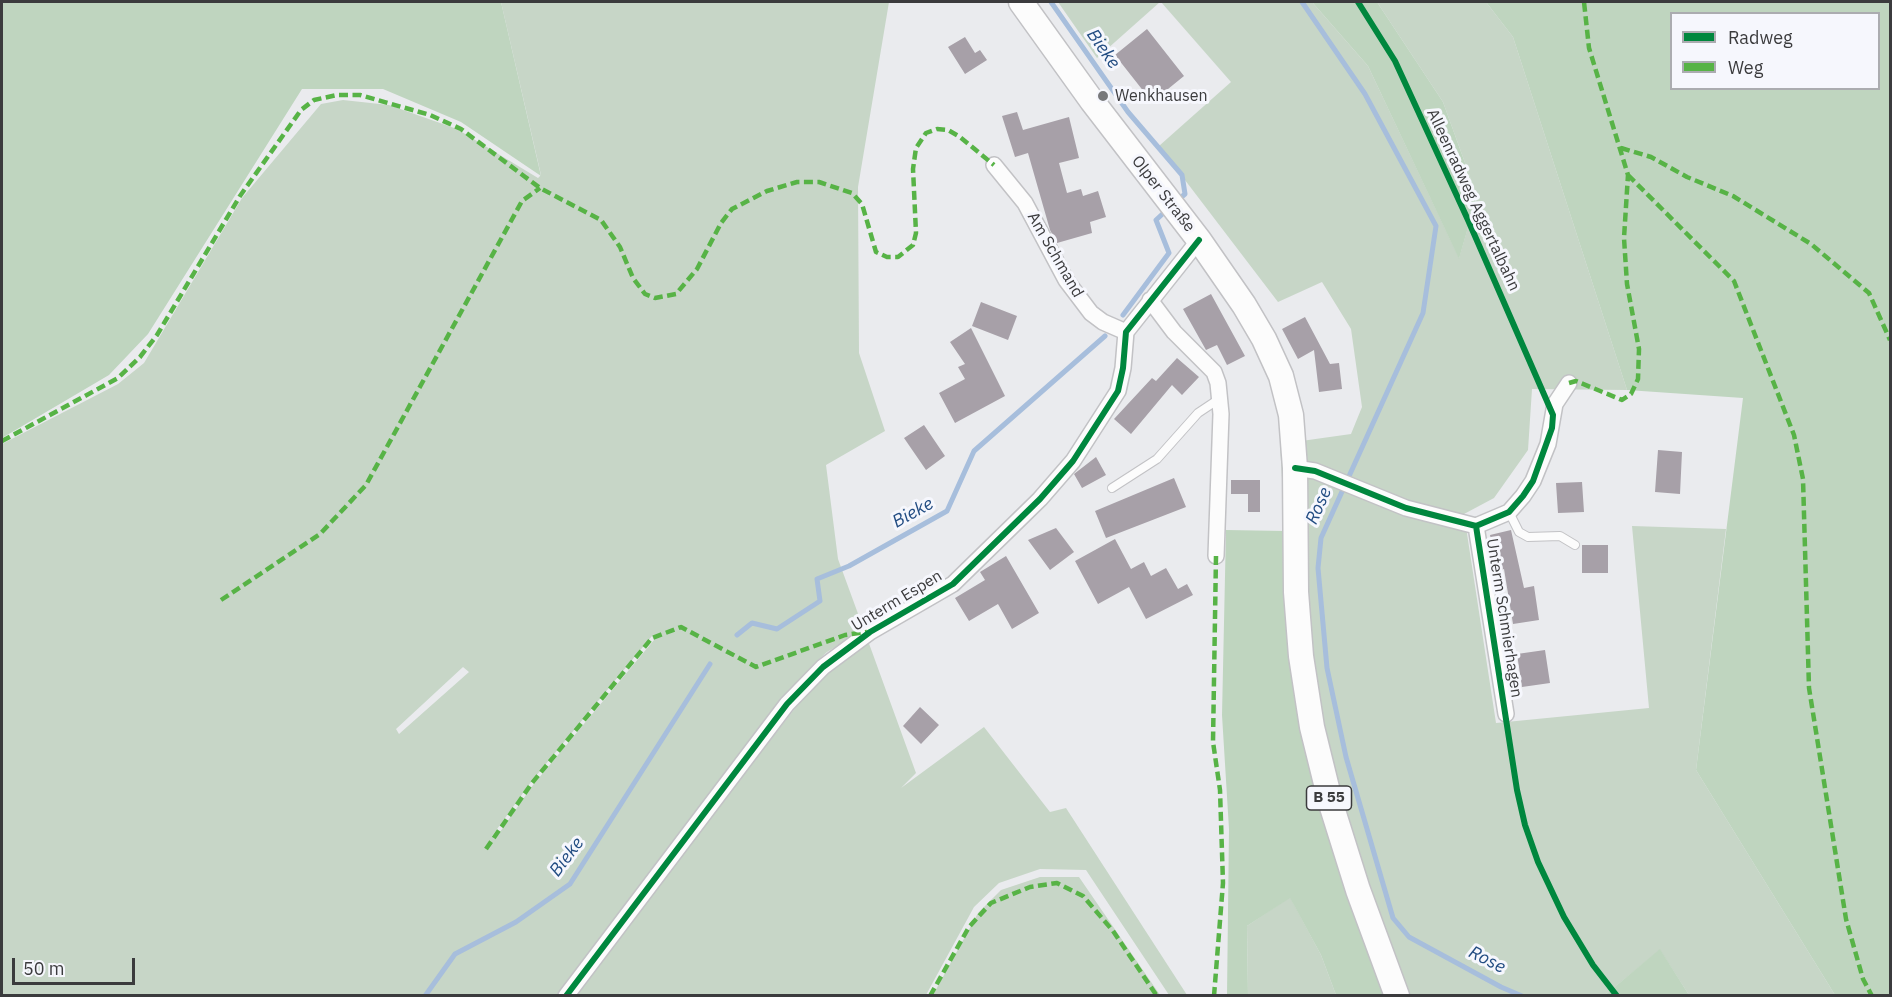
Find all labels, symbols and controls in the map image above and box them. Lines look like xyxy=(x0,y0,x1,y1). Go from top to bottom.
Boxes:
legend xyxy=(1670,12,1880,90)
water label: Bieke xyxy=(1082,25,1124,73)
text: Radweg xyxy=(1728,26,1793,49)
text: Weg xyxy=(1728,56,1763,79)
place label: Wenkhausen xyxy=(1115,86,1208,106)
marker: Wenkhausen xyxy=(1096,89,1110,103)
street label: Alleenradweg Aggertalbahn xyxy=(1422,106,1524,294)
street label: Olper Straße xyxy=(1127,152,1199,236)
street label: Am Schmand xyxy=(1023,209,1087,301)
water label: Rose xyxy=(1301,484,1337,528)
water label: Bieke xyxy=(889,493,937,533)
street label: Unterm Schmierhagen xyxy=(1482,537,1526,699)
street label: Unterm Espen xyxy=(848,566,946,636)
road number: B 55 xyxy=(1306,786,1352,810)
water label: Bieke xyxy=(545,833,589,881)
water label: Rose xyxy=(1465,942,1509,978)
scale bar xyxy=(15,946,138,984)
text: 50 m xyxy=(23,957,65,980)

